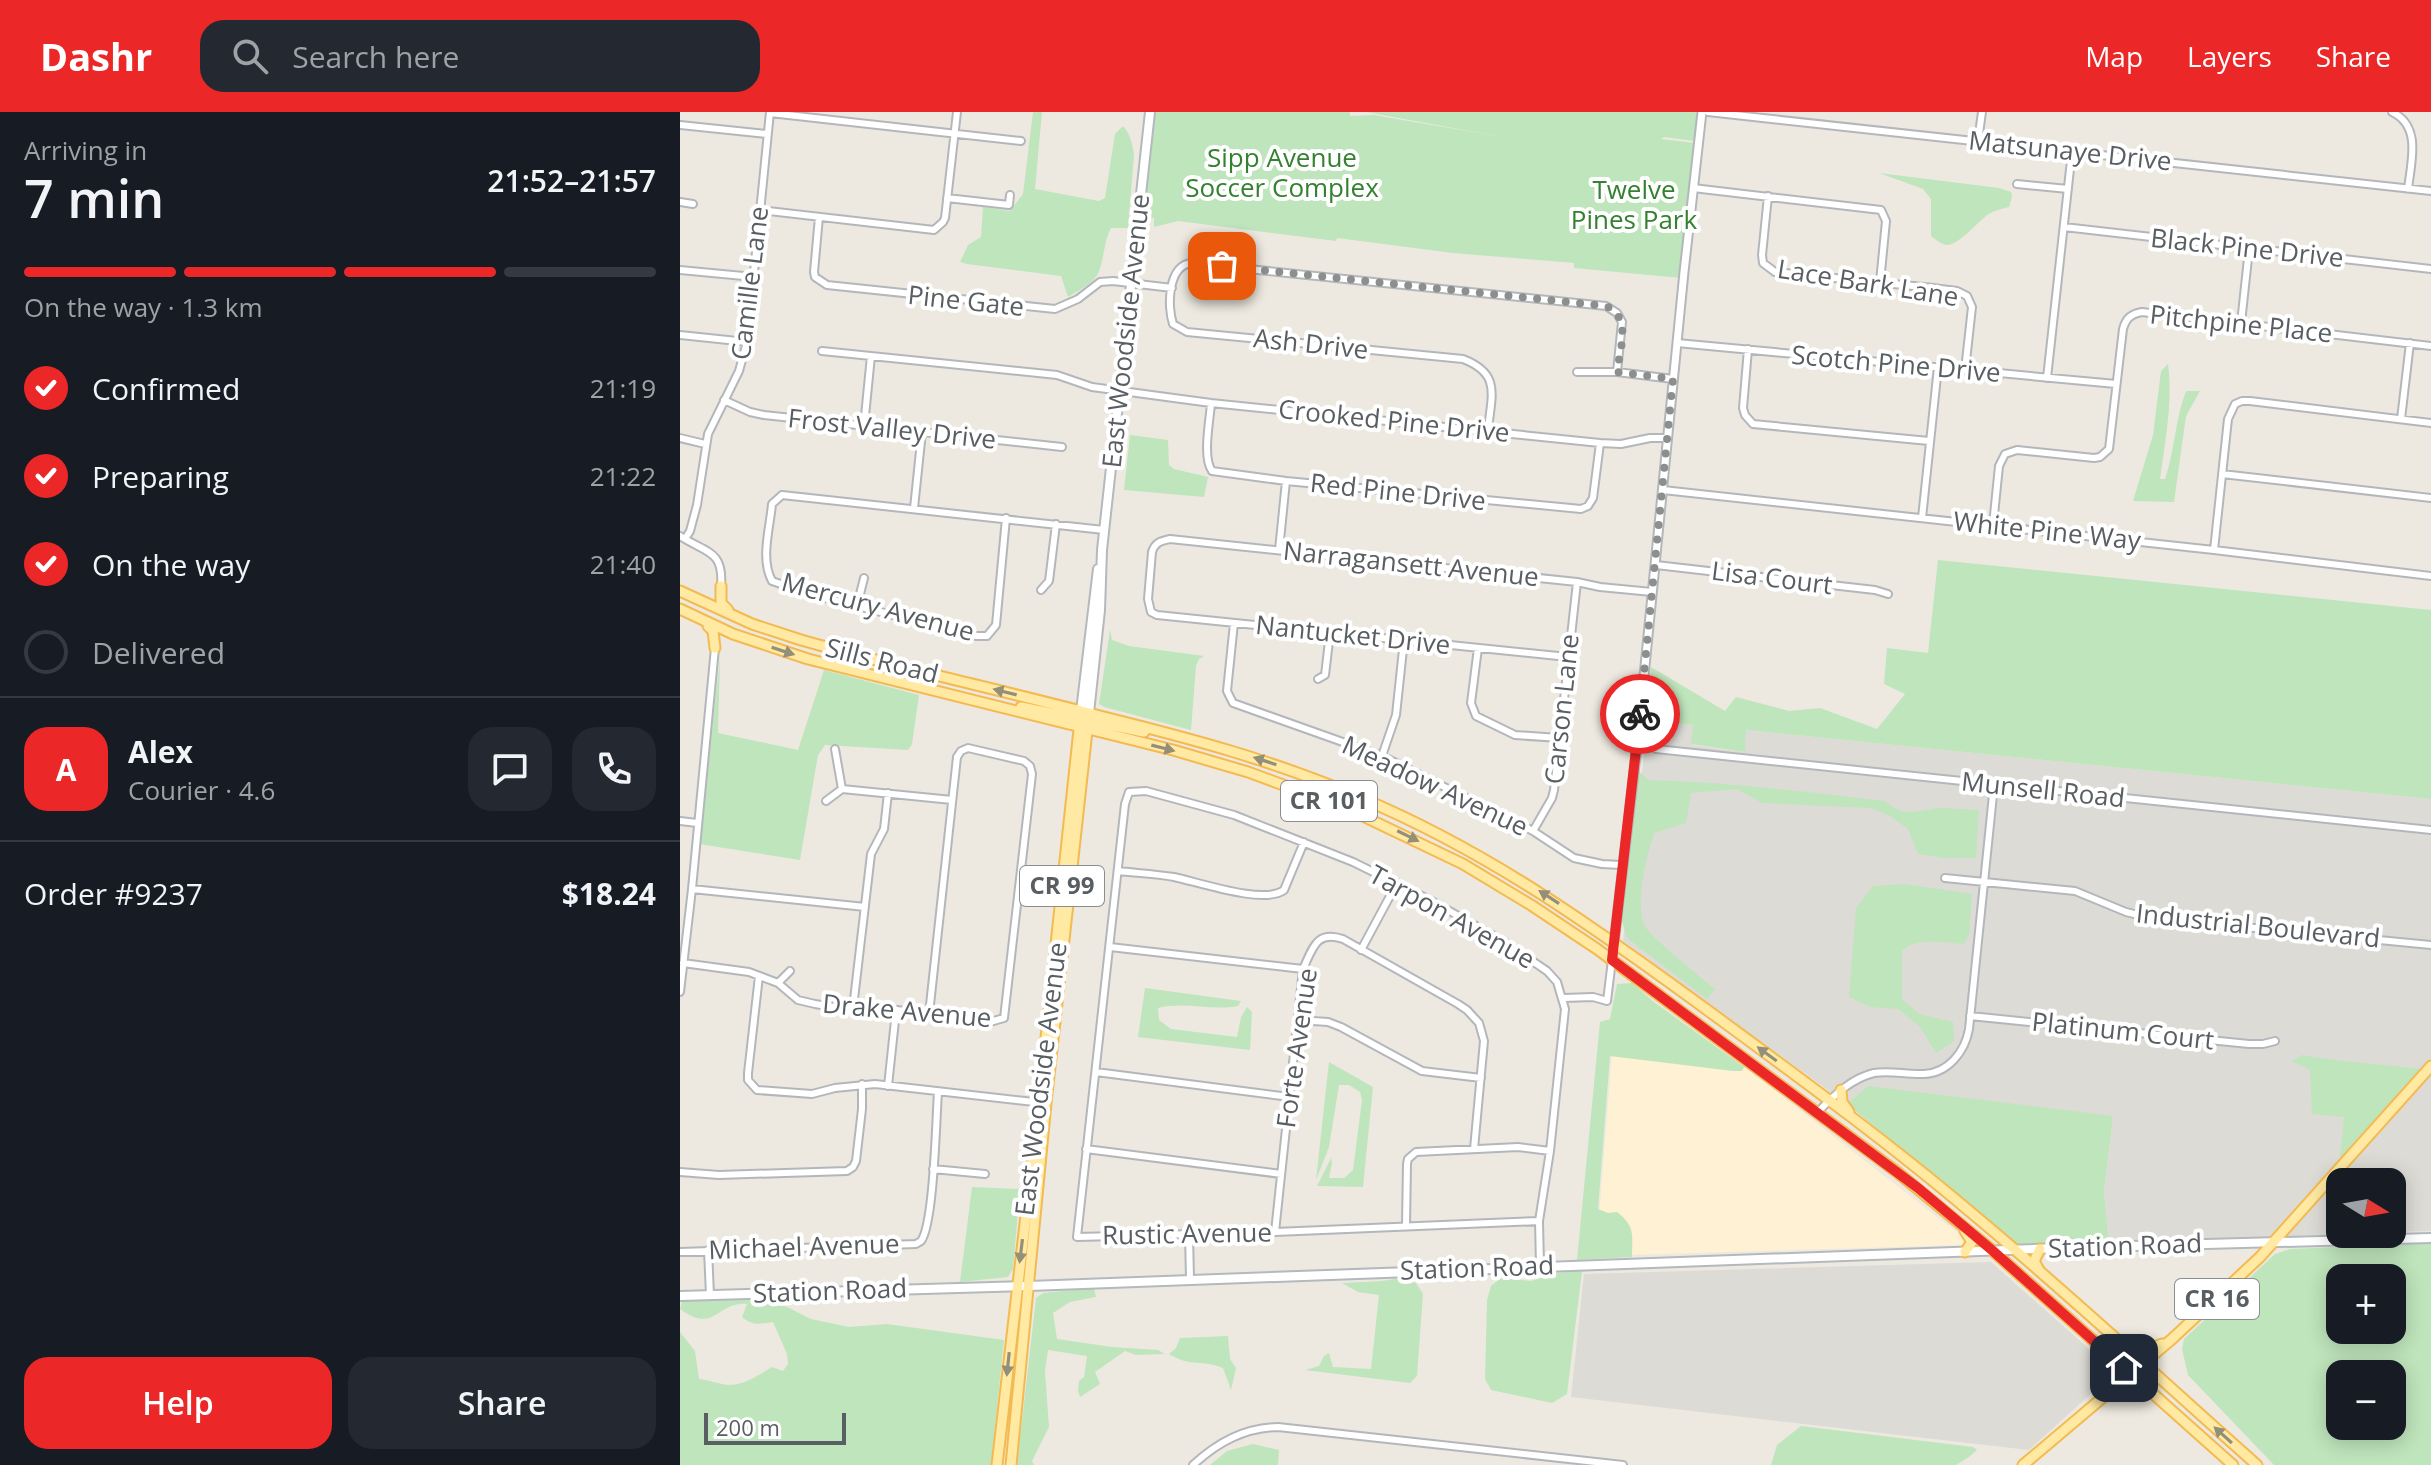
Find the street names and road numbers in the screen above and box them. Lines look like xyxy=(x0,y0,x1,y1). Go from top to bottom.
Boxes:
street label: Matsunaye Drive xyxy=(1967,121,2173,179)
street label: East Woodside Avenue xyxy=(1093,192,1157,470)
street label: Camille Lane xyxy=(722,204,776,362)
street label: Black Pine Drive xyxy=(2149,219,2345,275)
street label: Lace Bark Lane xyxy=(1775,250,1961,314)
street label: Pine Gate xyxy=(906,276,1026,324)
street label: Pitchpine Place xyxy=(2148,296,2334,350)
street label: Ash Drive xyxy=(1252,319,1370,367)
street label: Scotch Pine Drive xyxy=(1790,336,2002,390)
street label: Crooked Pine Drive xyxy=(1277,390,1512,450)
street label: Frost Valley Drive xyxy=(786,399,998,457)
street label: Red Pine Drive xyxy=(1308,464,1488,518)
street label: White Pine Way xyxy=(1952,502,2143,558)
street label: Narragansett Avenue xyxy=(1281,532,1541,594)
street label: Lisa Court xyxy=(1710,552,1835,602)
street label: Mercury Avenue xyxy=(778,563,979,649)
street label: Nantucket Drive xyxy=(1254,606,1452,662)
street label: Sills Road xyxy=(822,629,942,691)
street label: Carson Lane xyxy=(1535,632,1587,786)
street label: Meadow Avenue xyxy=(1337,726,1534,844)
street label: Munsell Road xyxy=(1960,763,2127,815)
road number: CR 101 xyxy=(1281,781,1377,821)
street label: Tarpon Avenue xyxy=(1363,856,1542,977)
road number: CR 99 xyxy=(1020,866,1104,906)
street label: Industrial Boulevard xyxy=(2134,894,2382,956)
street label: East Woodside Avenue xyxy=(1005,940,1075,1218)
street label: Forte Avenue xyxy=(1267,966,1325,1130)
street label: Drake Avenue xyxy=(821,985,993,1035)
street label: Platinum Court xyxy=(2030,1003,2216,1057)
street label: Rustic Avenue xyxy=(1102,1214,1272,1252)
street label: Station Road xyxy=(2047,1224,2203,1266)
street label: Michael Avenue xyxy=(708,1225,900,1267)
street label: Station Road xyxy=(1399,1246,1555,1288)
street label: Station Road xyxy=(752,1269,908,1311)
road number: CR 16 xyxy=(2175,1279,2259,1319)

